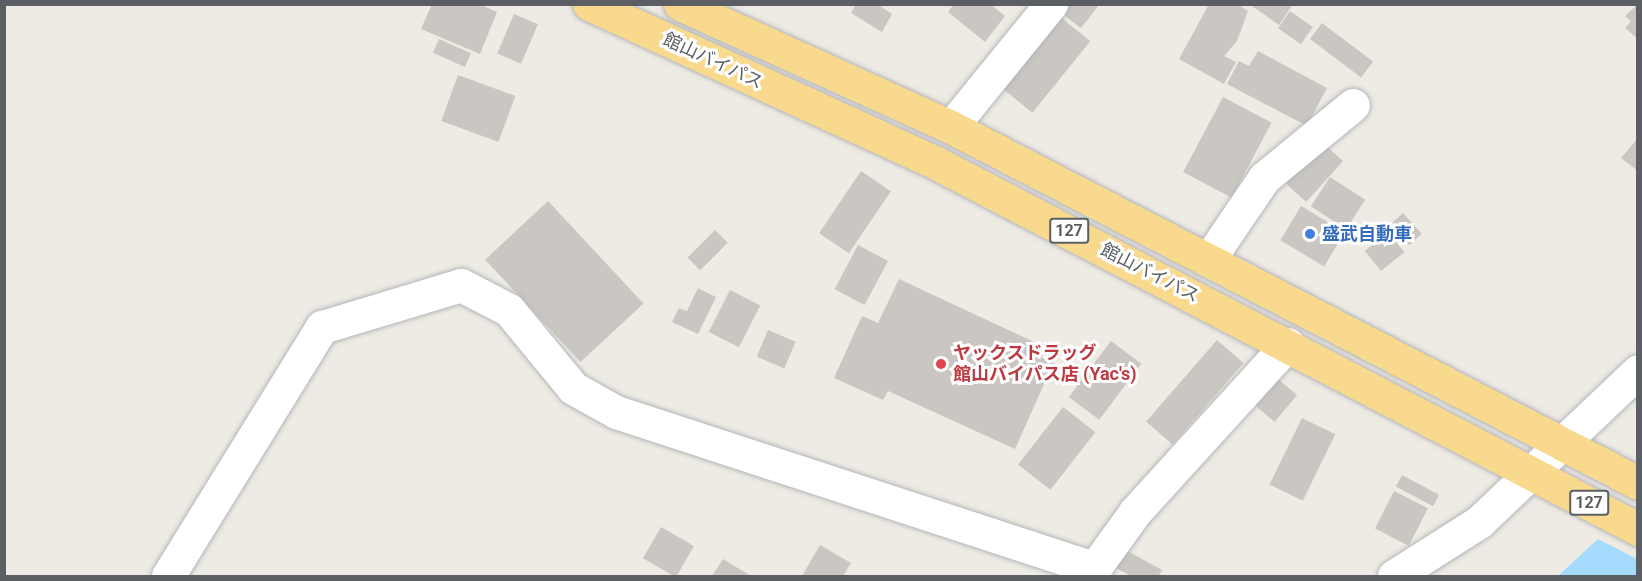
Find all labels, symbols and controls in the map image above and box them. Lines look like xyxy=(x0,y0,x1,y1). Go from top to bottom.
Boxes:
street label: 館山バイパス xyxy=(659,28,767,94)
road number: 127 xyxy=(1048,218,1090,244)
place label: 盛武自動車 xyxy=(1322,223,1412,245)
marker: 盛武自動車 xyxy=(1303,227,1317,241)
street label: 館山バイパス xyxy=(1097,239,1203,307)
place label: ヤックスドラッグ 館山バイパス店 (Yac's) xyxy=(953,343,1137,386)
marker: ヤックスドラッグ 館山バイパス店 (Yac's) xyxy=(934,357,948,371)
road number: 127 xyxy=(1568,490,1610,516)

